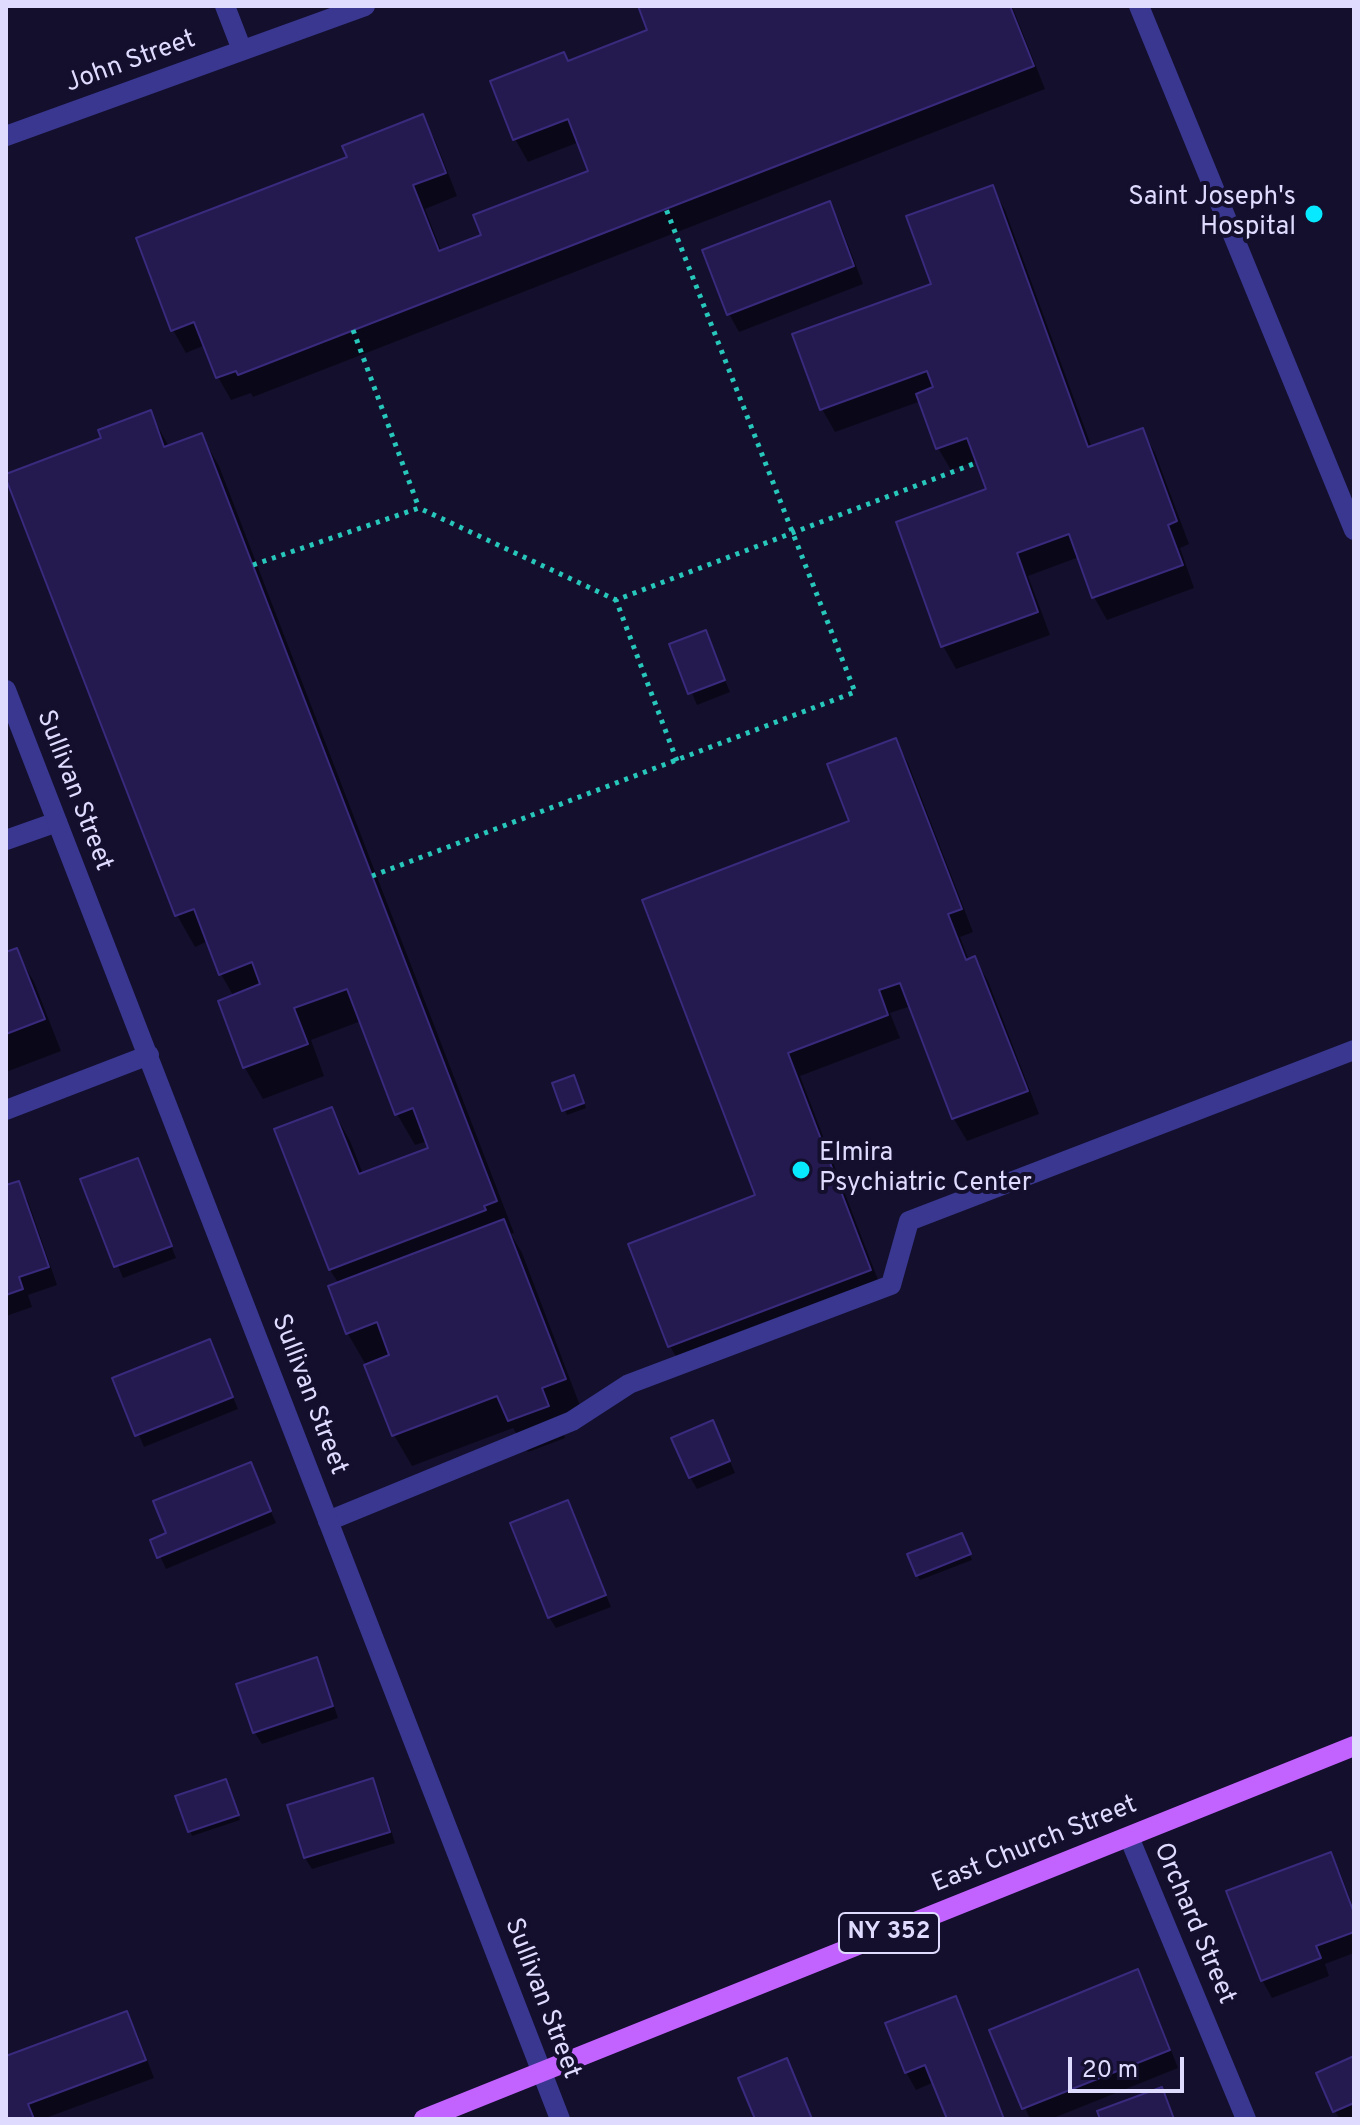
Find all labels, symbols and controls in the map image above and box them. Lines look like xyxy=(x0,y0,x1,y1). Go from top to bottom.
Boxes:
street label: John Street xyxy=(62,25,200,101)
place label: Saint Joseph's Hospital xyxy=(1128,183,1296,244)
marker: Saint Joseph's Hospital xyxy=(1303,203,1325,225)
street label: Sullivan Street xyxy=(28,706,118,876)
place label: Elmira Psychiatric Center xyxy=(819,1139,1032,1200)
marker: Elmira Psychiatric Center xyxy=(790,1159,812,1181)
street label: Sullivan Street xyxy=(263,1310,353,1480)
street label: East Church Street xyxy=(928,1791,1142,1901)
street label: Orchard Street xyxy=(1145,1839,1241,2009)
road number: NY 352 xyxy=(839,1913,939,1953)
street label: Sullivan Street xyxy=(496,1914,586,2084)
scale bar xyxy=(1072,2041,1188,2091)
text: 20 m xyxy=(1082,2056,1138,2086)

